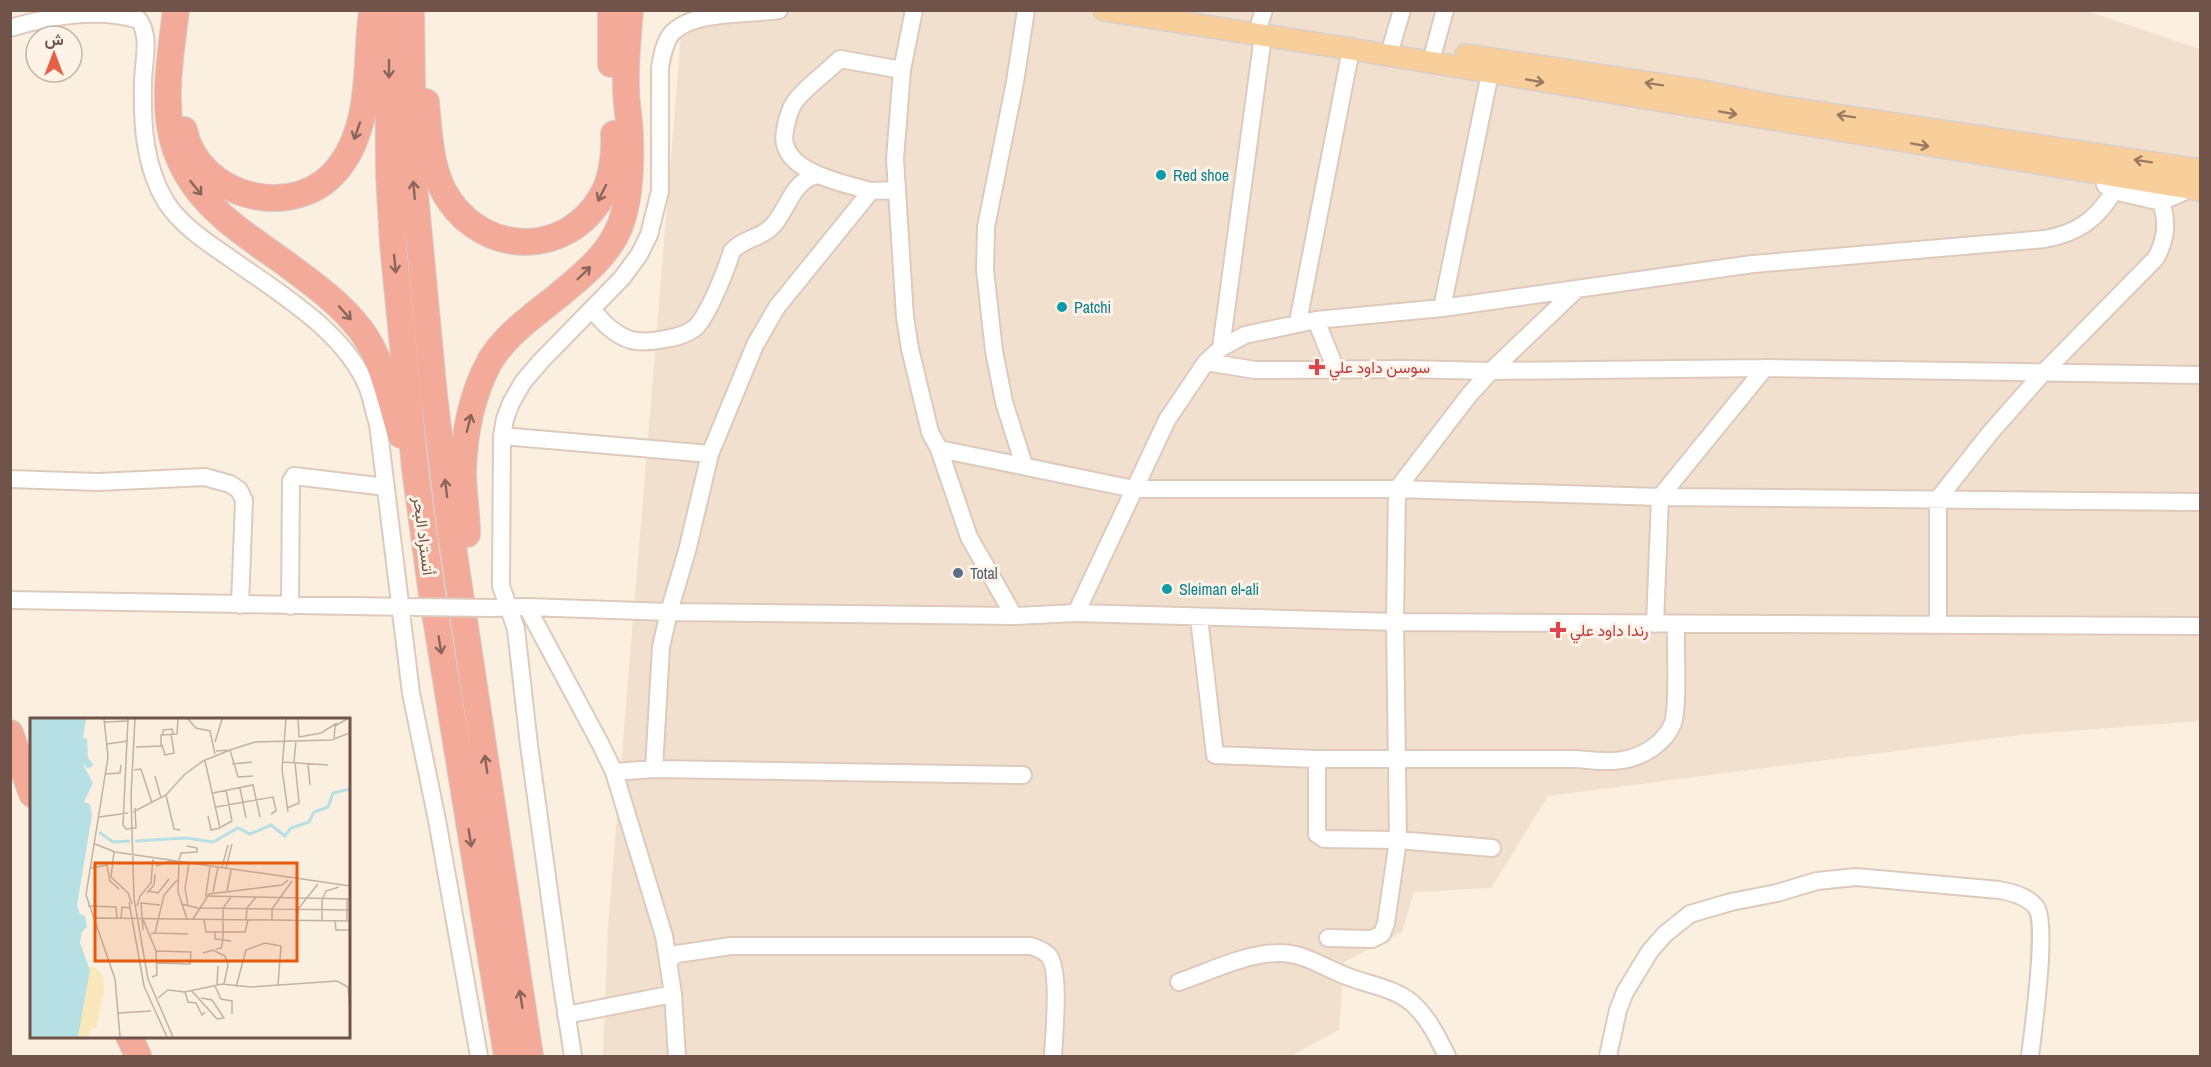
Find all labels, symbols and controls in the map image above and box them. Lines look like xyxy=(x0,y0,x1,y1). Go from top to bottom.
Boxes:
north arrow xyxy=(24,24,84,84)
text: ش xyxy=(44,28,64,50)
one-way arrow xyxy=(383,58,395,78)
one-way arrow xyxy=(1525,75,1545,86)
one-way arrow xyxy=(1644,78,1664,89)
one-way arrow xyxy=(1717,108,1737,119)
one-way arrow xyxy=(1837,111,1856,122)
one-way arrow xyxy=(351,121,362,140)
one-way arrow xyxy=(1909,140,1929,151)
one-way arrow xyxy=(2133,155,2153,166)
place label: Red shoe xyxy=(1173,164,1229,186)
marker: Red shoe xyxy=(1154,168,1168,182)
one-way arrow xyxy=(189,180,203,195)
one-way arrow xyxy=(408,181,419,200)
one-way arrow xyxy=(595,183,607,201)
one-way arrow xyxy=(390,253,401,273)
one-way arrow xyxy=(577,265,592,280)
place label: Patchi xyxy=(1074,296,1111,318)
marker: Patchi xyxy=(1055,300,1069,314)
one-way arrow xyxy=(338,305,352,320)
place label: سوسن داود علي xyxy=(1329,356,1430,381)
marker: سوسن داود علي xyxy=(1310,360,1324,374)
one-way arrow xyxy=(463,413,475,432)
one-way arrow xyxy=(440,479,451,499)
street label: أتستراد البحر xyxy=(408,495,440,577)
place label: Total xyxy=(970,562,998,584)
marker: Total xyxy=(951,566,965,580)
place label: Sleiman el-ali xyxy=(1179,578,1259,600)
marker: Sleiman el-ali xyxy=(1160,582,1174,596)
place label: رندا داود علي xyxy=(1570,619,1648,644)
marker: رندا داود علي xyxy=(1551,623,1565,637)
one-way arrow xyxy=(434,635,445,654)
inset map xyxy=(30,718,350,1037)
one-way arrow xyxy=(481,755,492,775)
one-way arrow xyxy=(465,827,476,847)
one-way arrow xyxy=(515,989,526,1009)

